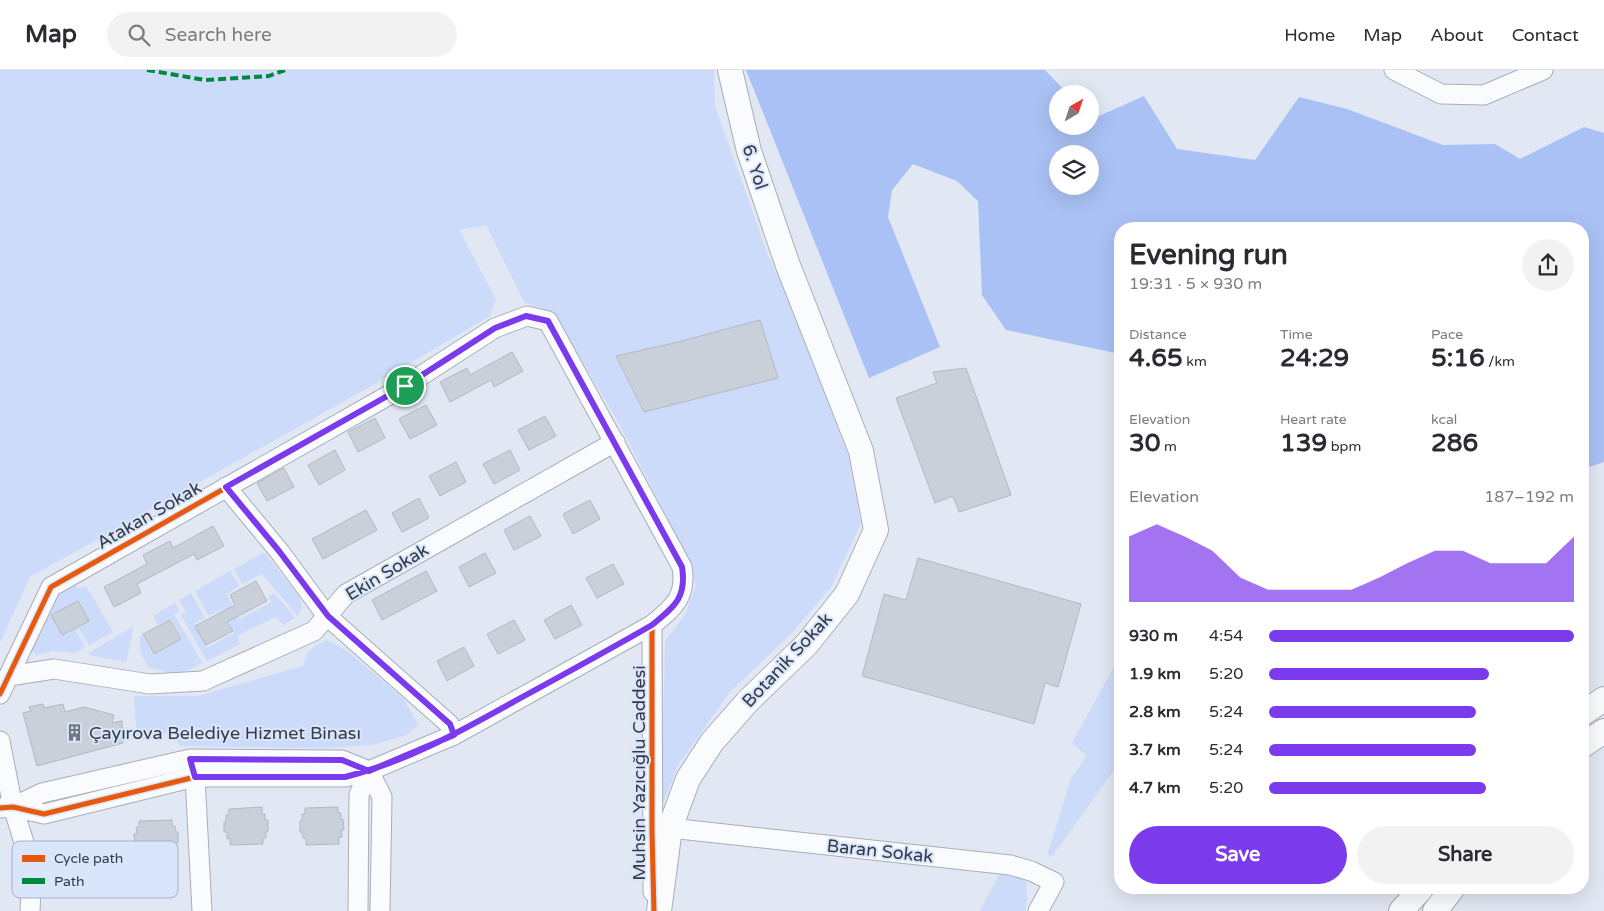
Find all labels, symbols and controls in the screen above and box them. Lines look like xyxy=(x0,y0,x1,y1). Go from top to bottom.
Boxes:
search box xyxy=(107,12,457,57)
text: Map xyxy=(25,20,77,49)
icon: search xyxy=(125,21,153,49)
text: Search here xyxy=(165,24,272,46)
text: Home xyxy=(1284,24,1335,46)
text: Map xyxy=(1363,24,1402,46)
text: About xyxy=(1430,24,1484,46)
text: Contact xyxy=(1512,24,1579,46)
north arrow xyxy=(1049,85,1099,135)
map controls xyxy=(1049,85,1099,195)
street label: 6. Yol xyxy=(737,142,773,192)
button: layers xyxy=(1049,145,1099,195)
text: Evening run xyxy=(1129,238,1288,272)
button: share xyxy=(1522,239,1574,291)
text: 19:31 · 5 × 930 m xyxy=(1129,274,1262,294)
text: Distance xyxy=(1129,326,1187,343)
text: Time xyxy=(1280,326,1313,343)
text: Pace xyxy=(1431,326,1463,343)
text: 4.65 xyxy=(1129,343,1183,373)
text: 24:29 xyxy=(1280,343,1349,373)
text: 5:16 xyxy=(1431,343,1485,373)
text: km xyxy=(1183,353,1207,370)
text: /km xyxy=(1485,353,1515,370)
pin xyxy=(384,365,426,407)
icon: arrive xyxy=(391,372,419,400)
text: Elevation xyxy=(1129,411,1190,428)
text: Heart rate xyxy=(1280,411,1347,428)
text: kcal xyxy=(1431,411,1457,428)
text: 30 xyxy=(1129,428,1160,458)
text: 139 xyxy=(1280,428,1327,458)
text: 286 xyxy=(1431,428,1478,458)
text: m xyxy=(1160,438,1177,455)
text: bpm xyxy=(1327,438,1361,455)
street label: Atakan Sokak xyxy=(93,476,205,554)
text: Elevation xyxy=(1129,487,1199,507)
text: 187–192 m xyxy=(1484,487,1574,507)
street label: Ekin Sokak xyxy=(341,539,433,605)
street label: Botanik Sokak xyxy=(737,608,837,712)
text: 930 m xyxy=(1129,626,1178,646)
text: 4:54 xyxy=(1209,626,1243,646)
text: 1.9 km xyxy=(1129,664,1181,684)
text: 5:20 xyxy=(1209,664,1243,684)
street label: Muhsin Yazıcığlu Caddesi xyxy=(628,665,650,881)
text: 2.8 km xyxy=(1129,702,1181,722)
text: 5:24 xyxy=(1209,702,1243,722)
place label: Çayırova Belediye Hizmet Binası xyxy=(89,722,361,744)
building icon: Çayırova Belediye Hizmet Binası xyxy=(65,723,85,743)
text: 3.7 km xyxy=(1129,740,1181,760)
text: 5:24 xyxy=(1209,740,1243,760)
text: 4.7 km xyxy=(1129,778,1181,798)
text: 5:20 xyxy=(1209,778,1243,798)
button: Save xyxy=(1129,826,1347,884)
button: Share xyxy=(1357,826,1574,884)
street label: Baran Sokak xyxy=(826,834,934,868)
legend xyxy=(12,841,178,898)
text: Cycle path xyxy=(54,850,123,867)
text: Path xyxy=(54,873,85,890)

